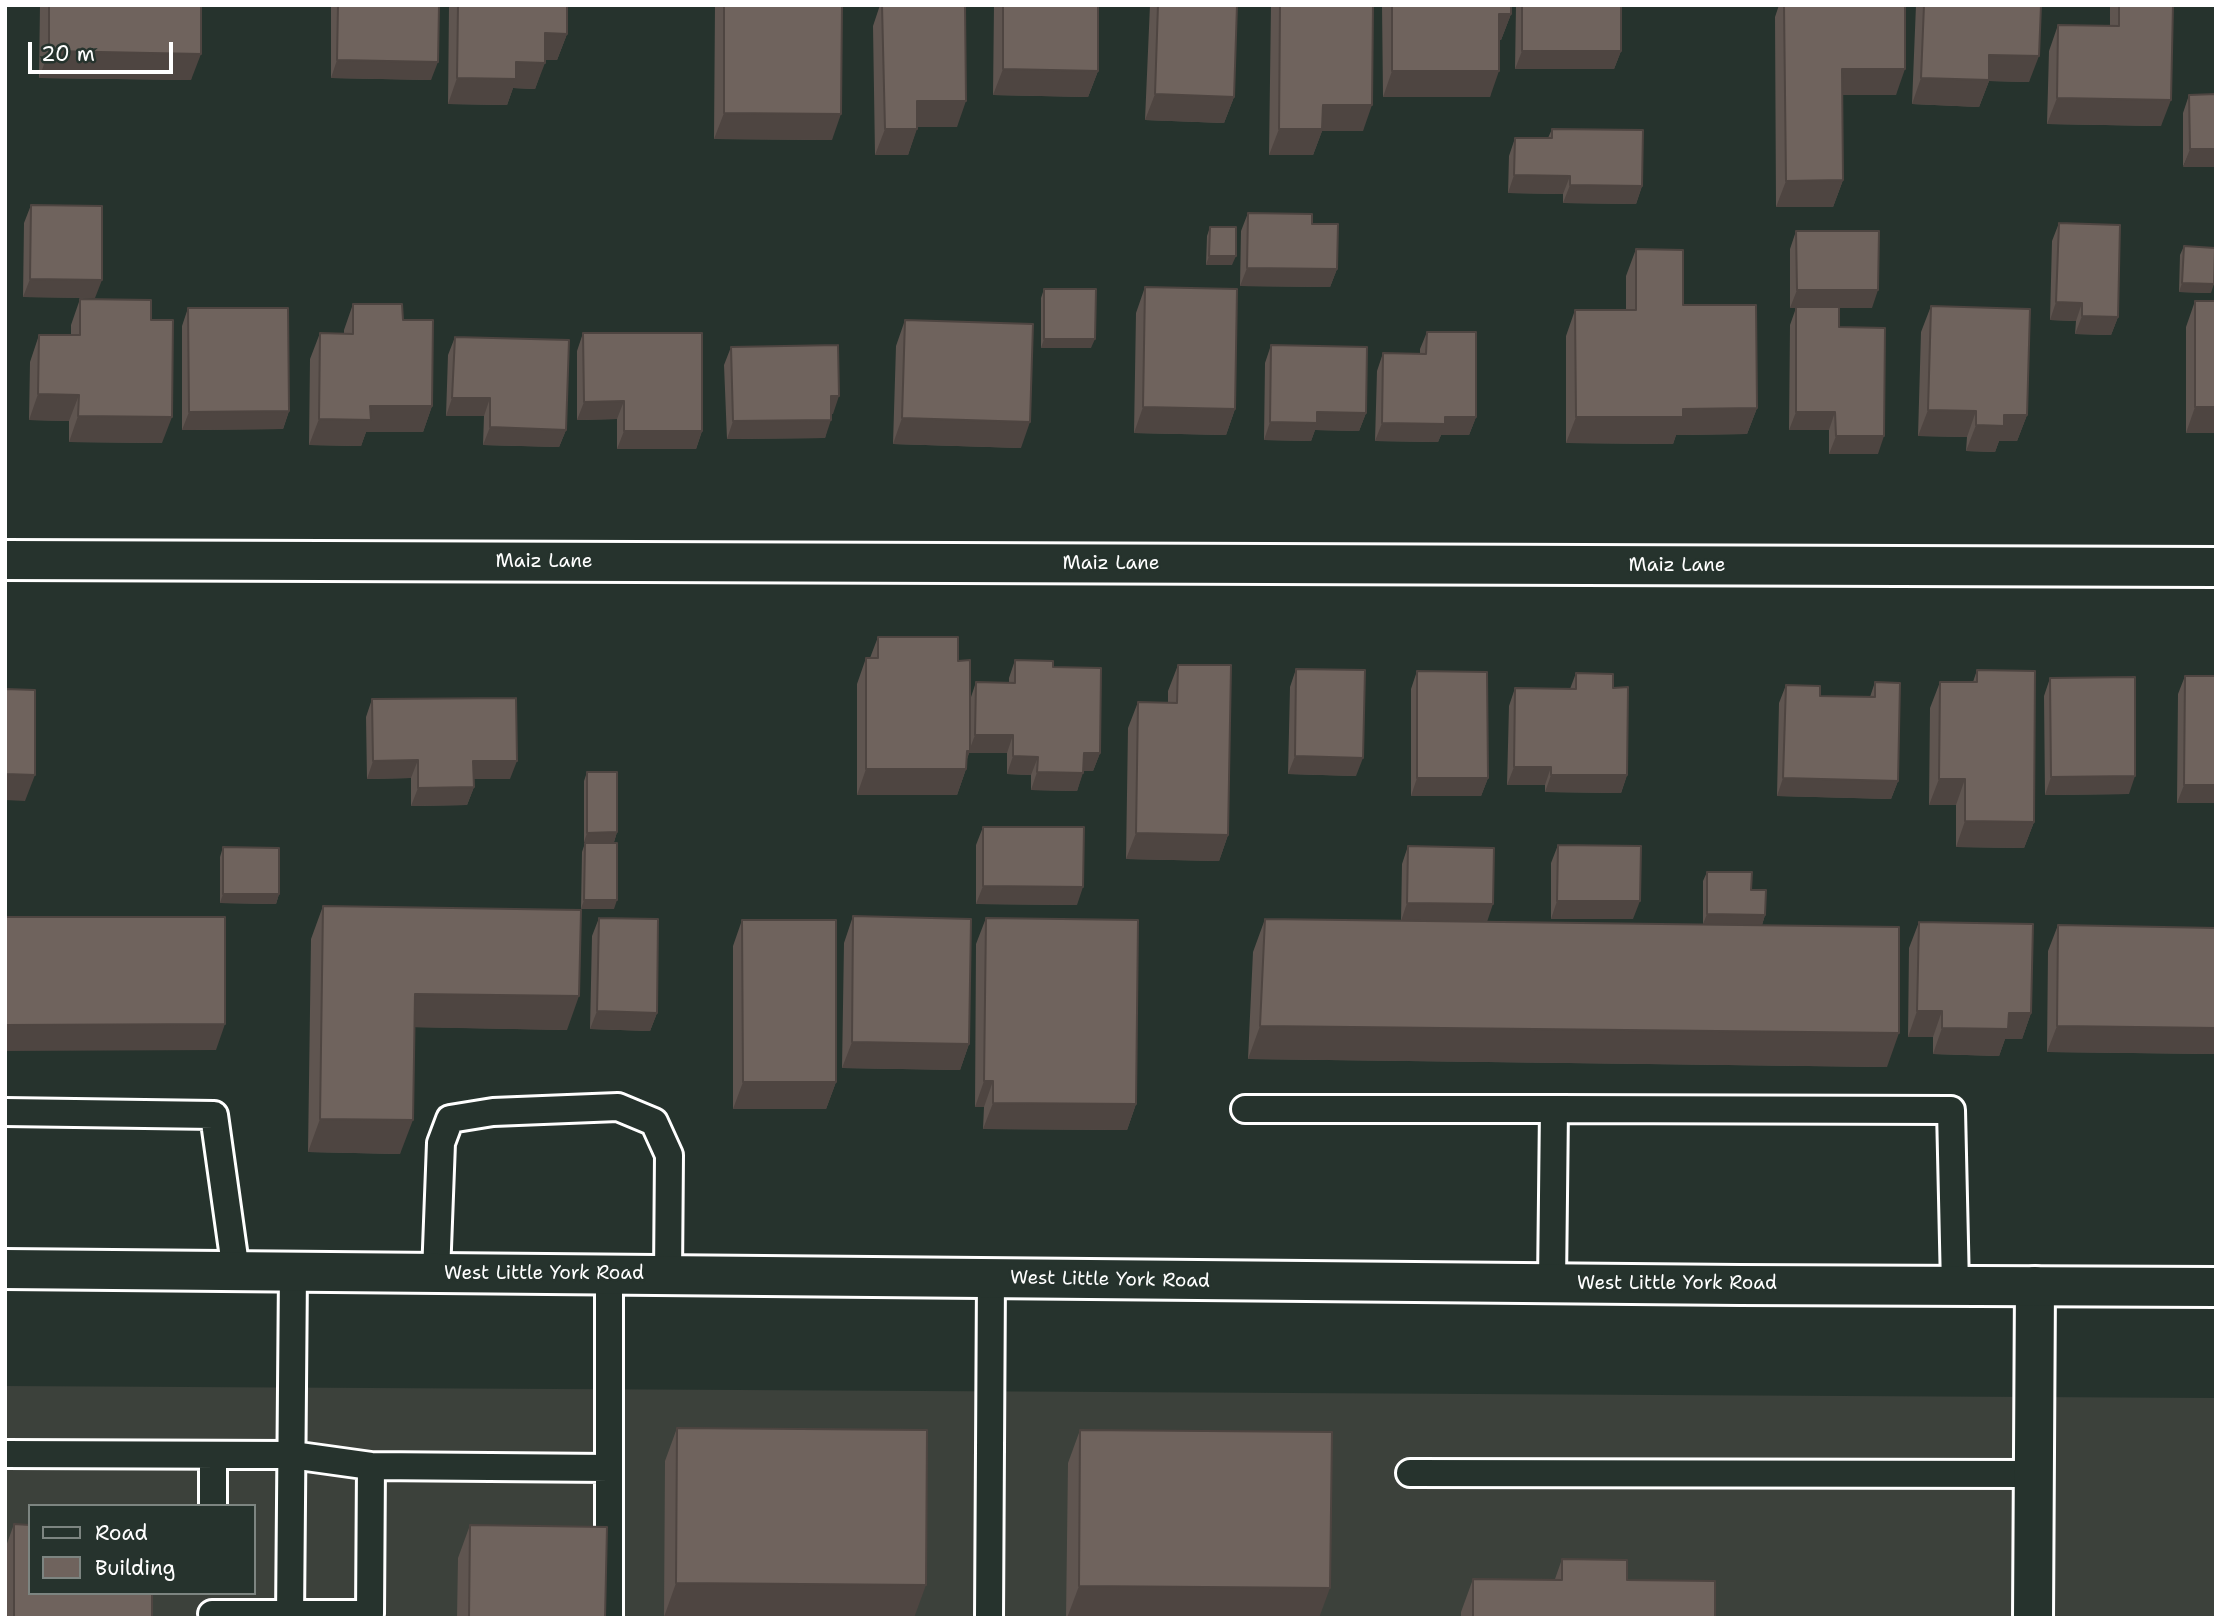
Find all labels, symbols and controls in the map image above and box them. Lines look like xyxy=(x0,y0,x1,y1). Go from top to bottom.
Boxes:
scale bar xyxy=(32,28,177,72)
text: 20 m xyxy=(41,40,95,68)
street label: Maiz Lane xyxy=(495,551,593,573)
street label: Maiz Lane xyxy=(1062,553,1160,575)
street label: Maiz Lane xyxy=(1628,555,1726,577)
street label: West Little York Road xyxy=(444,1263,644,1285)
street label: West Little York Road xyxy=(1010,1267,1210,1293)
street label: West Little York Road xyxy=(1577,1273,1777,1295)
legend xyxy=(28,1504,256,1595)
text: Road xyxy=(95,1519,148,1547)
text: Building xyxy=(95,1554,175,1582)

